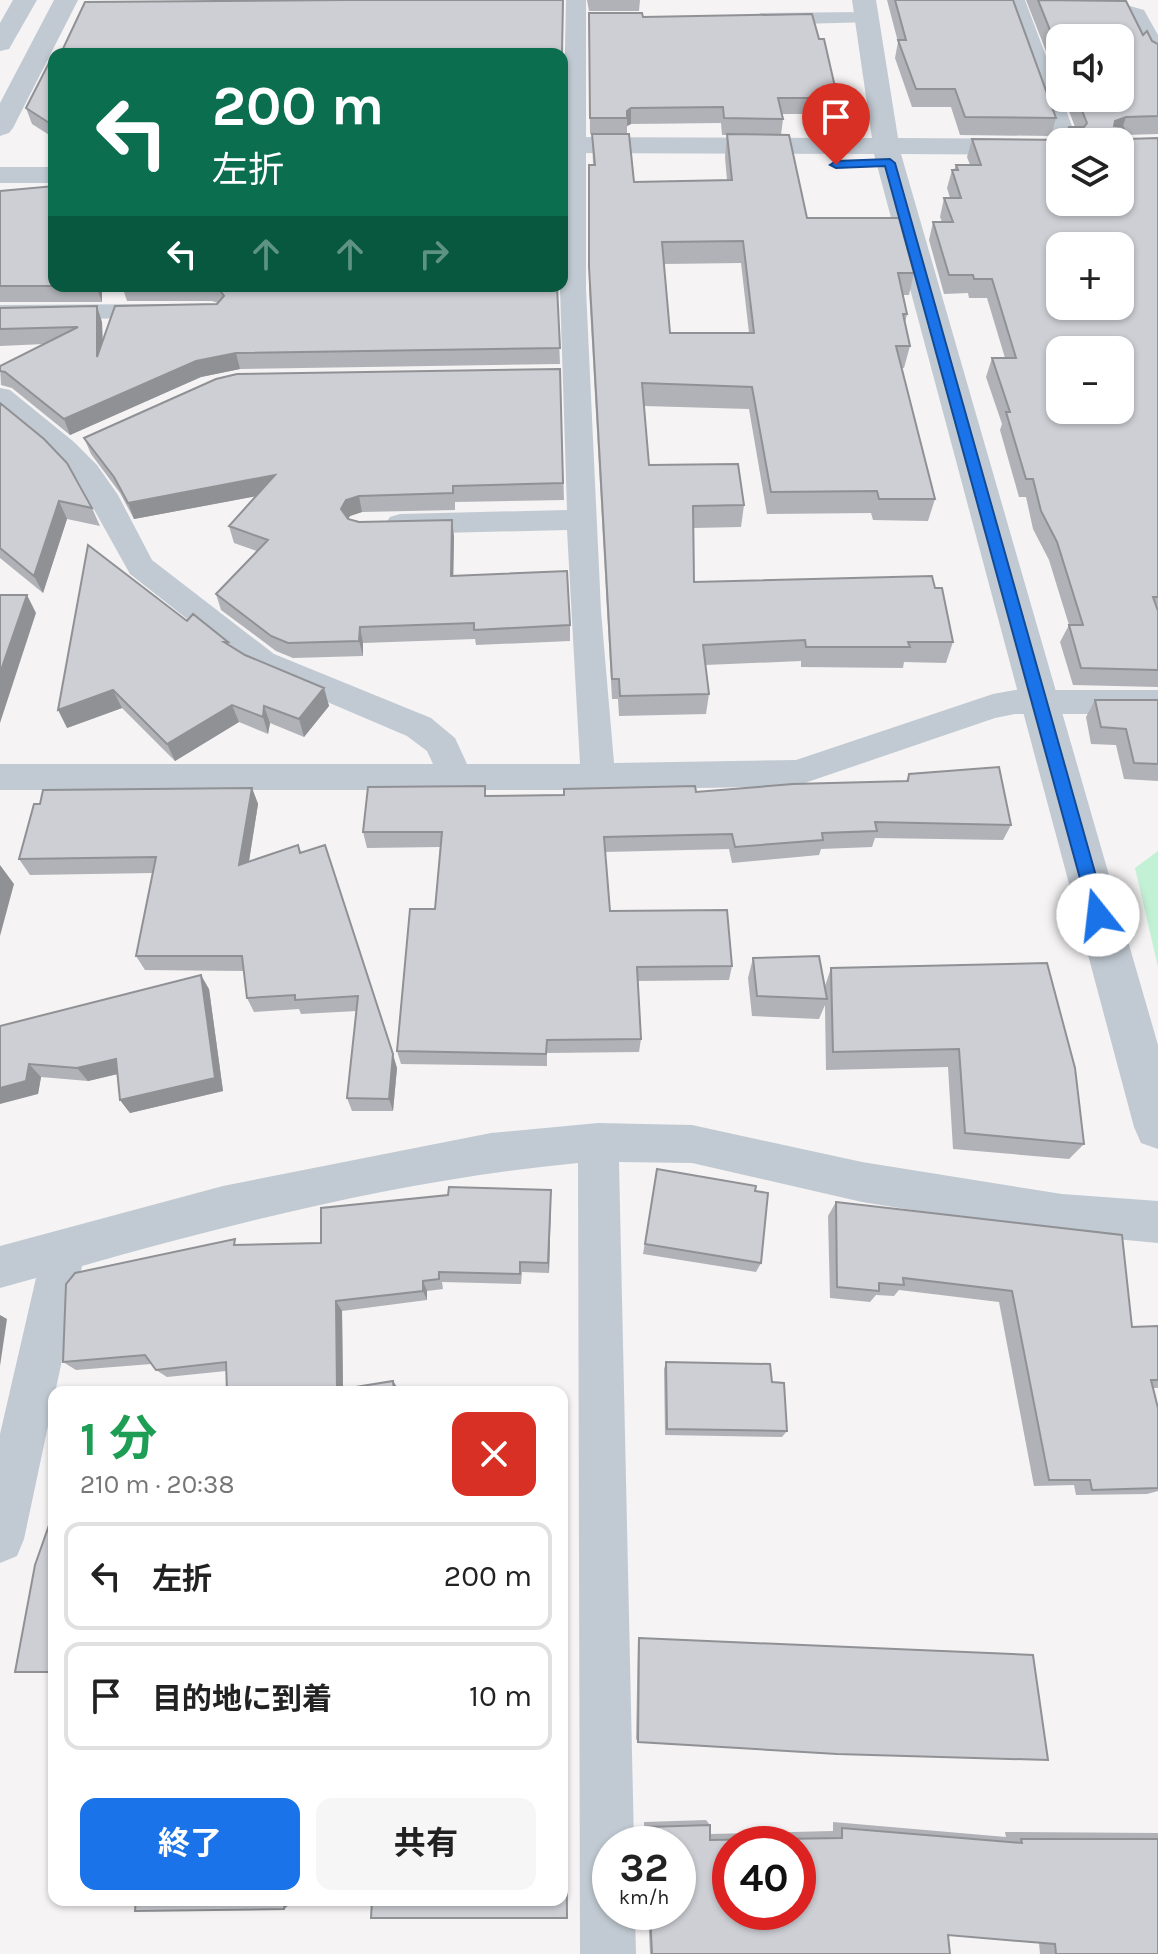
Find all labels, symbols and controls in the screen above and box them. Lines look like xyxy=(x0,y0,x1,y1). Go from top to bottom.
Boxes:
map controls xyxy=(1046,24,1134,424)
button: sound xyxy=(1046,24,1134,112)
text: 200 m xyxy=(212,73,384,138)
icon: left xyxy=(80,80,184,184)
pin xyxy=(802,83,870,165)
icon: arrive xyxy=(814,95,858,139)
button: layers xyxy=(1046,128,1134,216)
text: 左折 xyxy=(212,149,284,191)
icon: left xyxy=(160,232,204,276)
icon: ahead xyxy=(244,232,288,276)
icon: ahead xyxy=(328,232,372,276)
icon: right xyxy=(412,232,456,276)
button: + xyxy=(1046,232,1134,320)
button: − xyxy=(1046,336,1134,424)
position arrow xyxy=(1056,873,1140,957)
text: 1 分 xyxy=(80,1411,157,1467)
button: close xyxy=(452,1412,536,1496)
text: 210 m · 20:38 xyxy=(80,1469,234,1500)
icon: left xyxy=(84,1554,128,1598)
text: 200 m xyxy=(444,1558,532,1594)
text: 左折 xyxy=(152,1561,212,1597)
icon: arrive xyxy=(84,1674,128,1718)
text: 10 m xyxy=(469,1678,532,1714)
text: 目的地に到着 xyxy=(152,1681,332,1717)
button: 終了 xyxy=(80,1798,300,1890)
button: 共有 xyxy=(316,1798,536,1890)
speed limit sign: 40 xyxy=(712,1826,816,1930)
text: 32 xyxy=(619,1844,669,1891)
text: km/h xyxy=(619,1886,669,1909)

